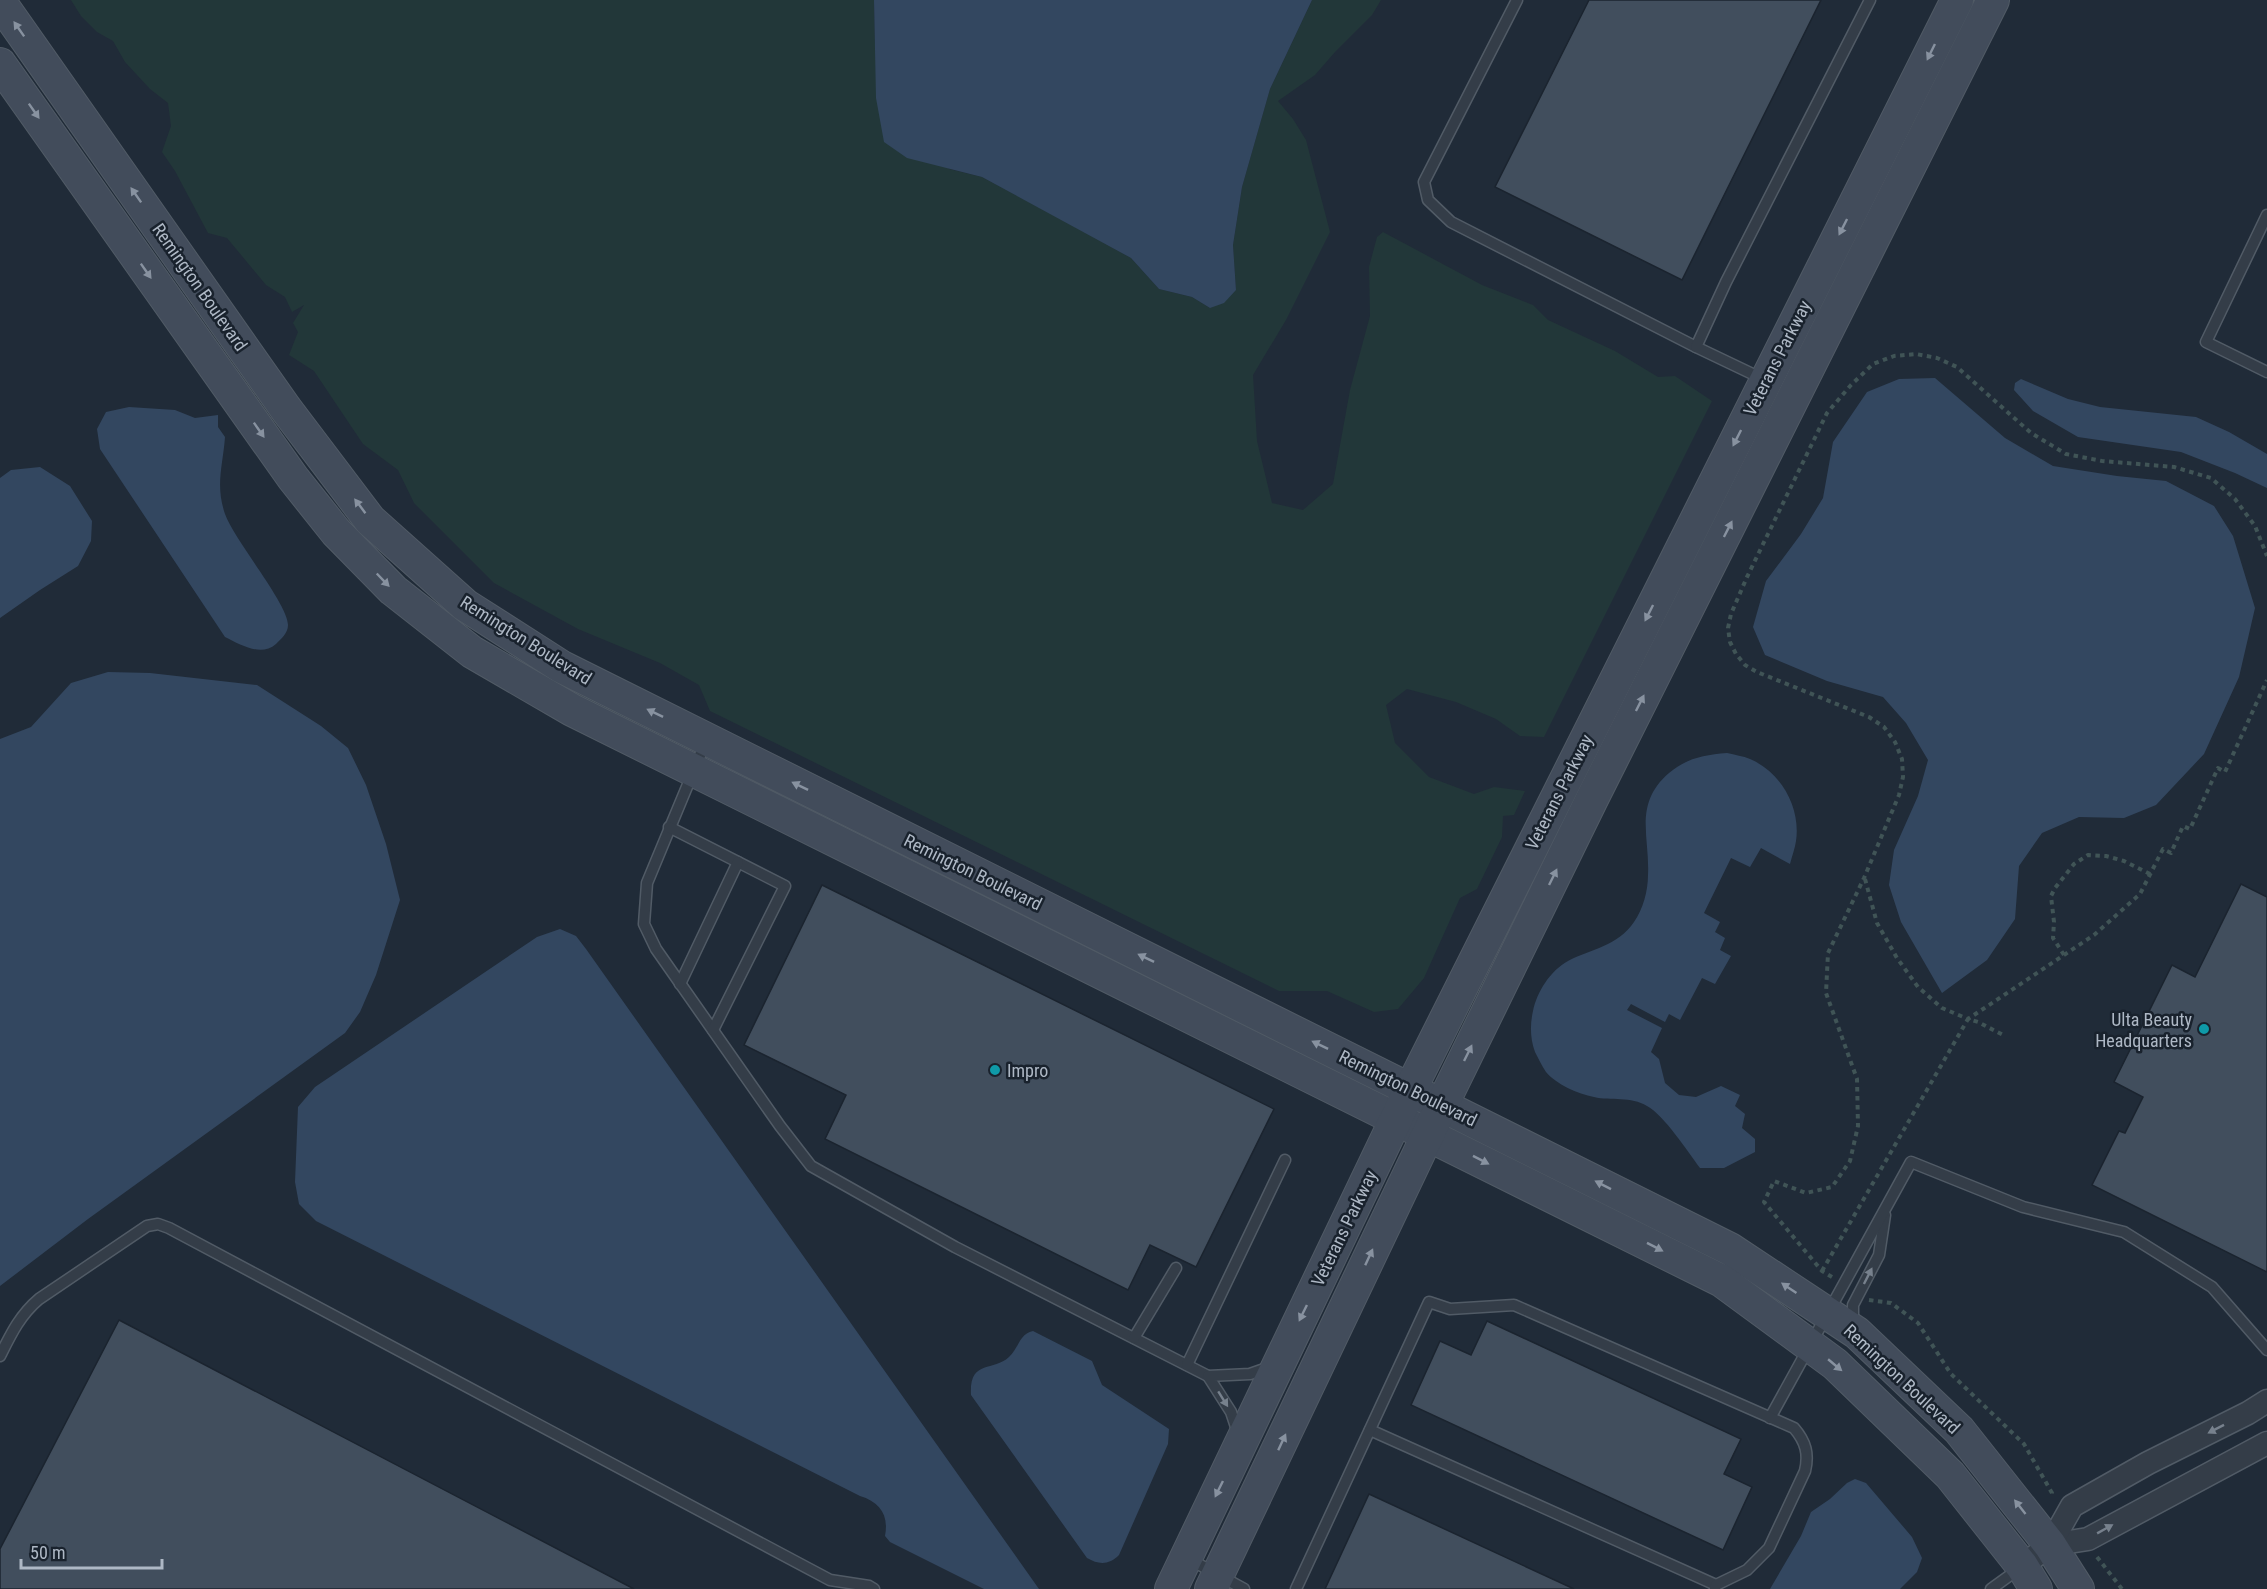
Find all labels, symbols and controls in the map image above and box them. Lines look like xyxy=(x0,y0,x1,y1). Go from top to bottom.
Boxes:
one-way arrow xyxy=(13,22,25,38)
one-way arrow xyxy=(1926,44,1935,61)
one-way arrow xyxy=(28,103,40,119)
one-way arrow xyxy=(131,187,142,203)
one-way arrow xyxy=(1839,218,1848,235)
street label: Remington Boulevard xyxy=(148,219,252,355)
one-way arrow xyxy=(140,262,152,278)
street label: Veterans Parkway xyxy=(1739,296,1815,419)
one-way arrow xyxy=(253,421,265,437)
one-way arrow xyxy=(1732,430,1742,447)
one-way arrow xyxy=(354,499,366,515)
one-way arrow xyxy=(1723,520,1732,537)
one-way arrow xyxy=(375,572,389,586)
street label: Remington Boulevard xyxy=(457,591,595,689)
one-way arrow xyxy=(1645,604,1654,621)
one-way arrow xyxy=(1635,694,1645,711)
one-way arrow xyxy=(646,709,664,719)
street label: Veterans Parkway xyxy=(1521,730,1597,853)
one-way arrow xyxy=(792,781,809,790)
street label: Remington Boulevard xyxy=(901,830,1045,914)
one-way arrow xyxy=(1549,869,1558,886)
one-way arrow xyxy=(1137,953,1154,962)
place label: Ulta Beauty Headquarters xyxy=(2095,1009,2192,1051)
marker: Ulta Beauty Headquarters xyxy=(2197,1022,2211,1036)
one-way arrow xyxy=(1312,1040,1329,1049)
one-way arrow xyxy=(1463,1044,1472,1061)
street label: Remington Boulevard xyxy=(1336,1046,1480,1130)
place label: Impro xyxy=(1007,1060,1048,1081)
marker: Impro xyxy=(988,1063,1002,1077)
one-way arrow xyxy=(1472,1155,1489,1164)
street label: Veterans Parkway xyxy=(1307,1166,1381,1289)
one-way arrow xyxy=(1594,1181,1611,1190)
one-way arrow xyxy=(1647,1242,1664,1252)
one-way arrow xyxy=(1365,1249,1374,1266)
one-way arrow xyxy=(1863,1267,1873,1284)
one-way arrow xyxy=(1781,1282,1797,1294)
one-way arrow xyxy=(1299,1304,1308,1321)
street label: Remington Boulevard xyxy=(1840,1320,1964,1438)
one-way arrow xyxy=(1827,1358,1842,1371)
one-way arrow xyxy=(1217,1391,1228,1407)
one-way arrow xyxy=(2207,1424,2224,1434)
one-way arrow xyxy=(1277,1433,1286,1450)
one-way arrow xyxy=(1215,1480,1224,1497)
one-way arrow xyxy=(2014,1499,2027,1515)
one-way arrow xyxy=(2097,1524,2114,1534)
scale bar xyxy=(21,1532,162,1570)
text: 50 m xyxy=(30,1542,65,1563)

